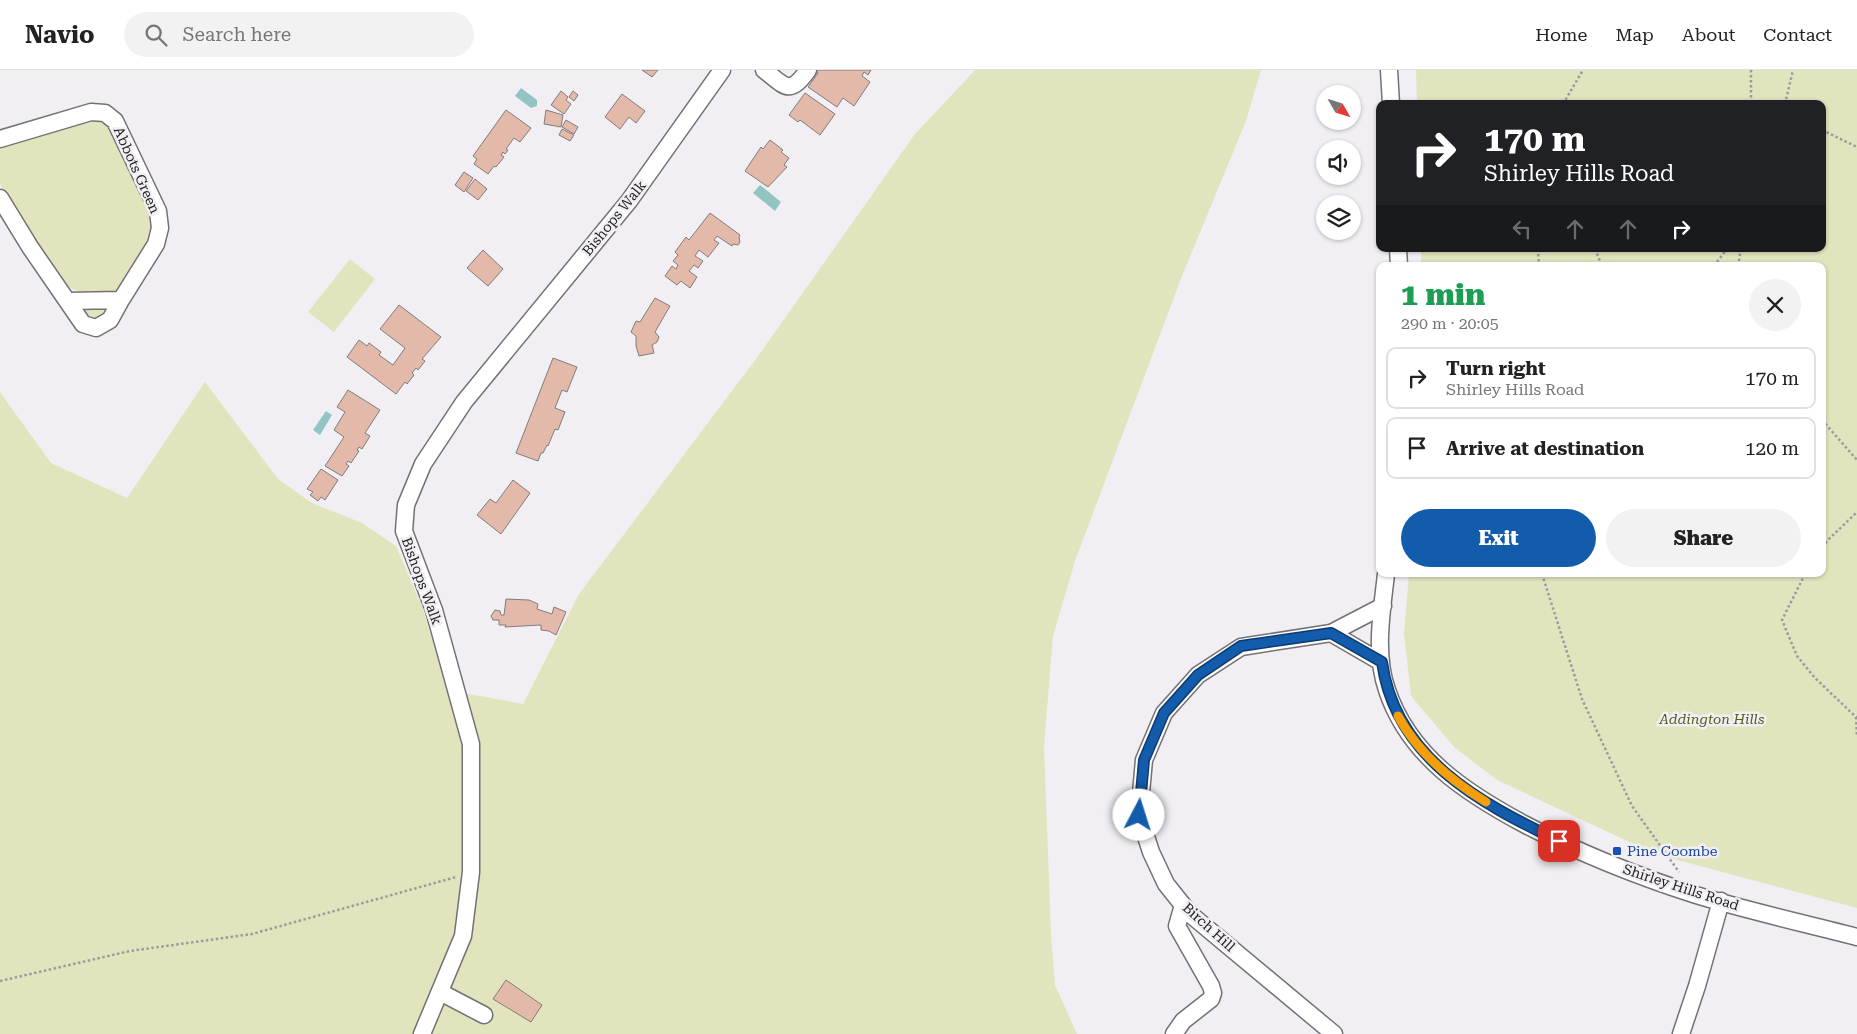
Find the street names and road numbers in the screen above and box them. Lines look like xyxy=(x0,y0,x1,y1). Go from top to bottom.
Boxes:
street label: Abbots Green xyxy=(111,124,163,216)
street label: Bishops Walk xyxy=(579,177,649,259)
street label: Bishops Walk xyxy=(399,535,445,627)
street label: Shirley Hills Road xyxy=(1621,861,1741,913)
street label: Birch Hill xyxy=(1180,899,1239,955)

